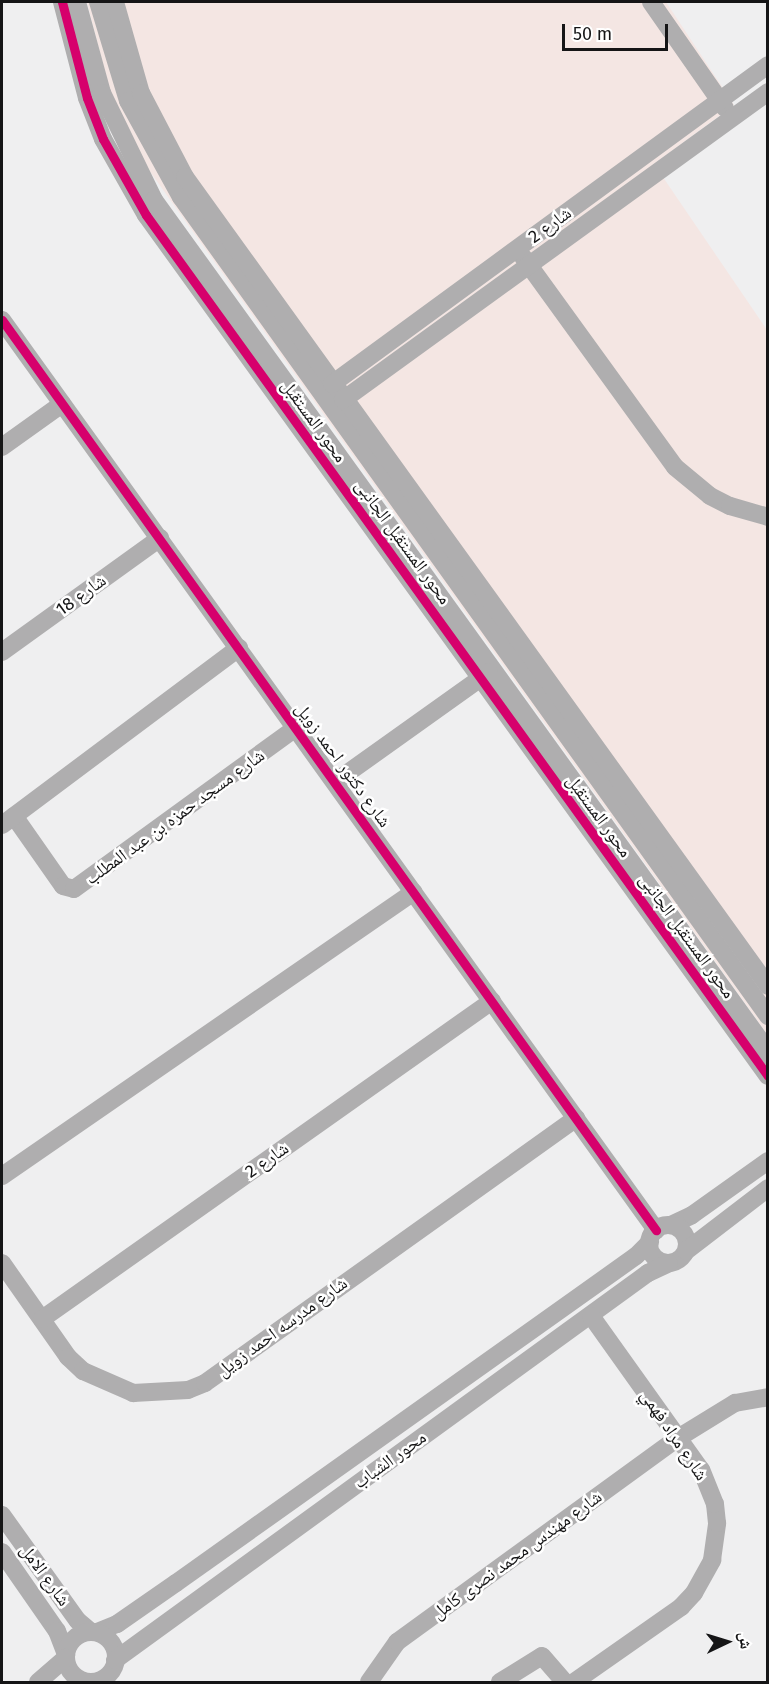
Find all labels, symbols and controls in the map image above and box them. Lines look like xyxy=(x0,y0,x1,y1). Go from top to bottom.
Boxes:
scale bar xyxy=(565,12,672,50)
text: 50 m xyxy=(573,23,612,45)
street label: شارع 2 xyxy=(524,202,576,248)
street label: محور المستقبل xyxy=(277,375,351,467)
street label: محور المستقبل الجانبى xyxy=(350,475,456,609)
street label: شارع 18 xyxy=(52,570,110,620)
street label: شارع دكتور احمد زويل xyxy=(290,698,396,832)
street label: شارع مسجد حمزه بن عبد المطلب xyxy=(81,745,269,889)
street label: محور المستقبل xyxy=(562,770,636,862)
street label: محور المستقبل الجانبى xyxy=(634,869,740,1003)
street label: شارع 2 xyxy=(241,1137,293,1183)
street label: شارع مدرسه احمد زويل xyxy=(213,1272,351,1382)
street label: شارع مراد فهمي xyxy=(636,1385,712,1485)
street label: محور الشباب xyxy=(350,1427,430,1493)
street label: شارع مهندس محمد نصرى كامل xyxy=(428,1486,606,1624)
street label: شارع الامل xyxy=(15,1540,75,1610)
north arrow xyxy=(697,1612,757,1672)
text: ش xyxy=(735,1632,756,1650)

